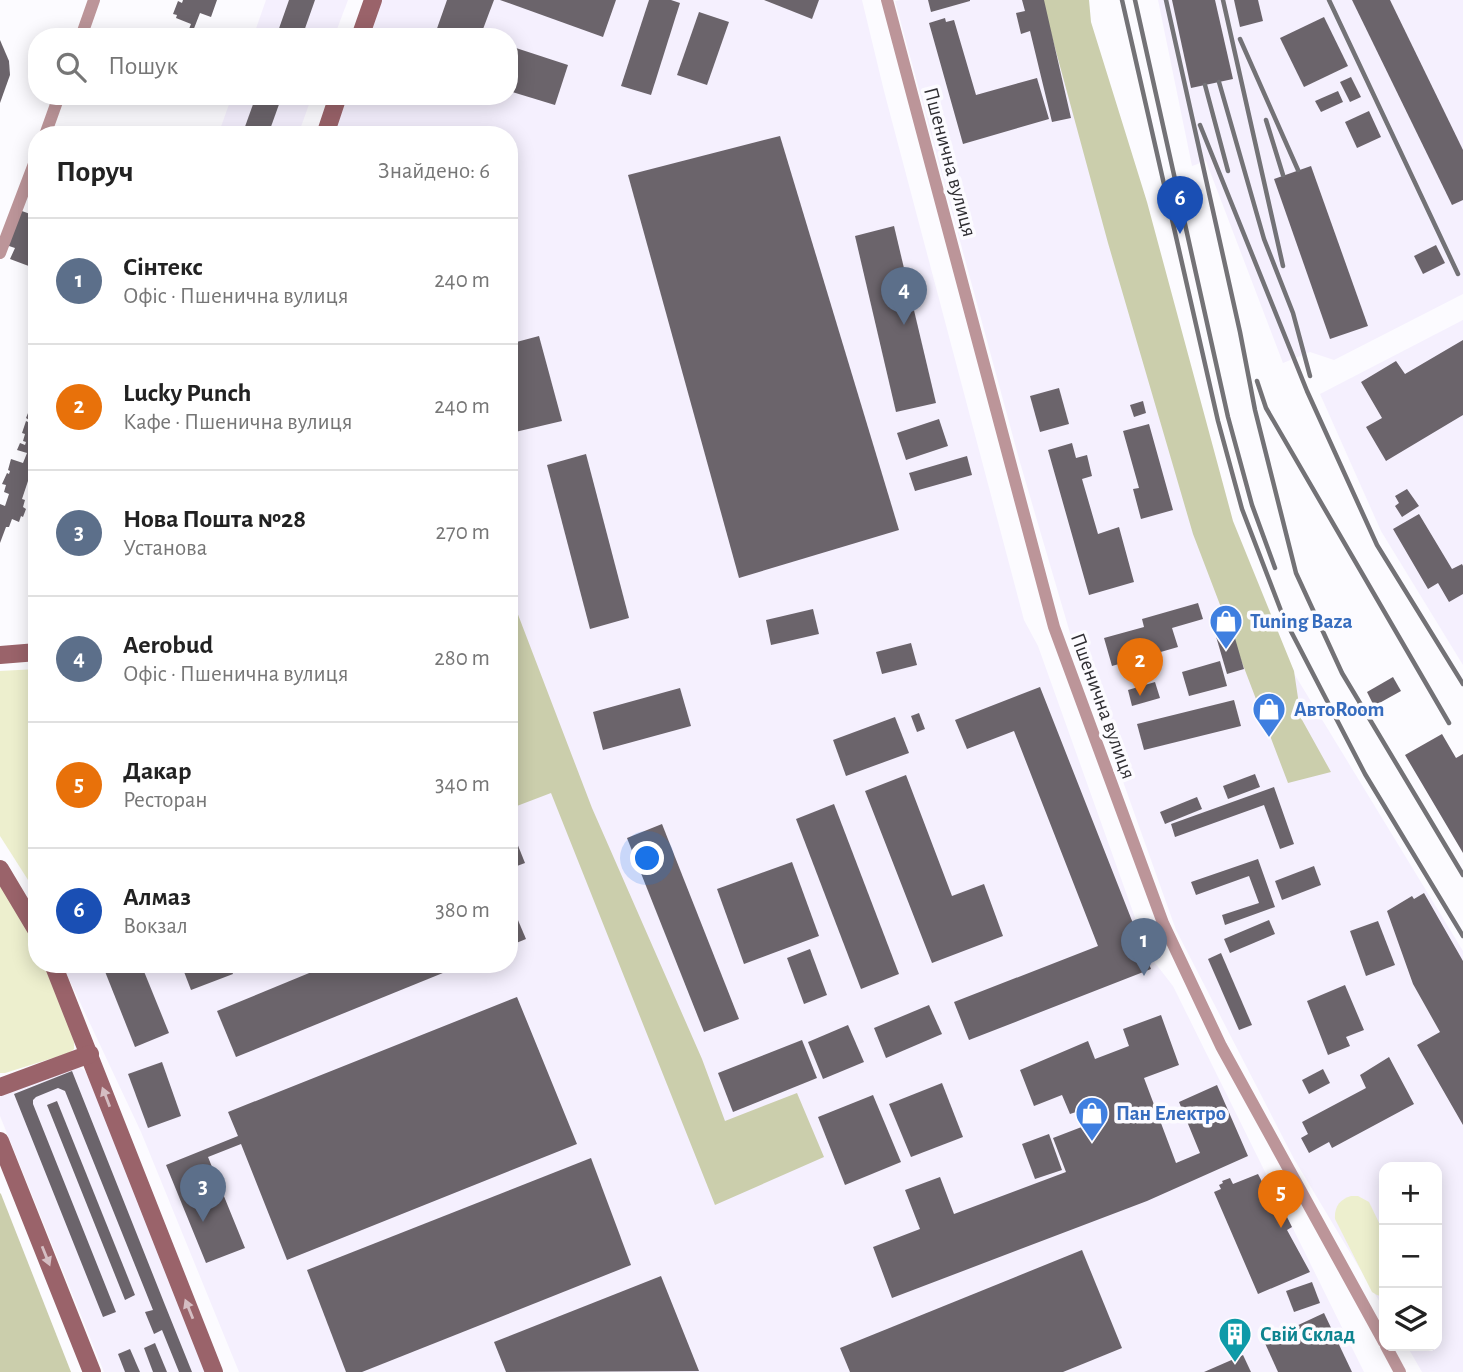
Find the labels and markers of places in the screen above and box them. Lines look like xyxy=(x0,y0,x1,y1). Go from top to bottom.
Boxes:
pin: 6 xyxy=(1157,176,1203,234)
pin: 4 xyxy=(881,267,927,325)
shop icon: Tuning Baza xyxy=(1207,602,1245,651)
place label: Tuning Baza xyxy=(1250,611,1353,632)
pin: 2 xyxy=(1117,638,1163,696)
shop icon: АвтоRoom xyxy=(1250,690,1288,739)
place label: АвтоRoom xyxy=(1294,699,1385,720)
pin: 1 xyxy=(1121,918,1167,976)
shop icon: Пан Електро xyxy=(1073,1094,1111,1143)
place label: Пан Електро xyxy=(1116,1103,1226,1124)
pin: 3 xyxy=(180,1164,226,1222)
pin: 5 xyxy=(1258,1170,1304,1228)
building icon: Свій Склад xyxy=(1216,1315,1254,1364)
place label: Свій Склад xyxy=(1260,1324,1355,1345)

